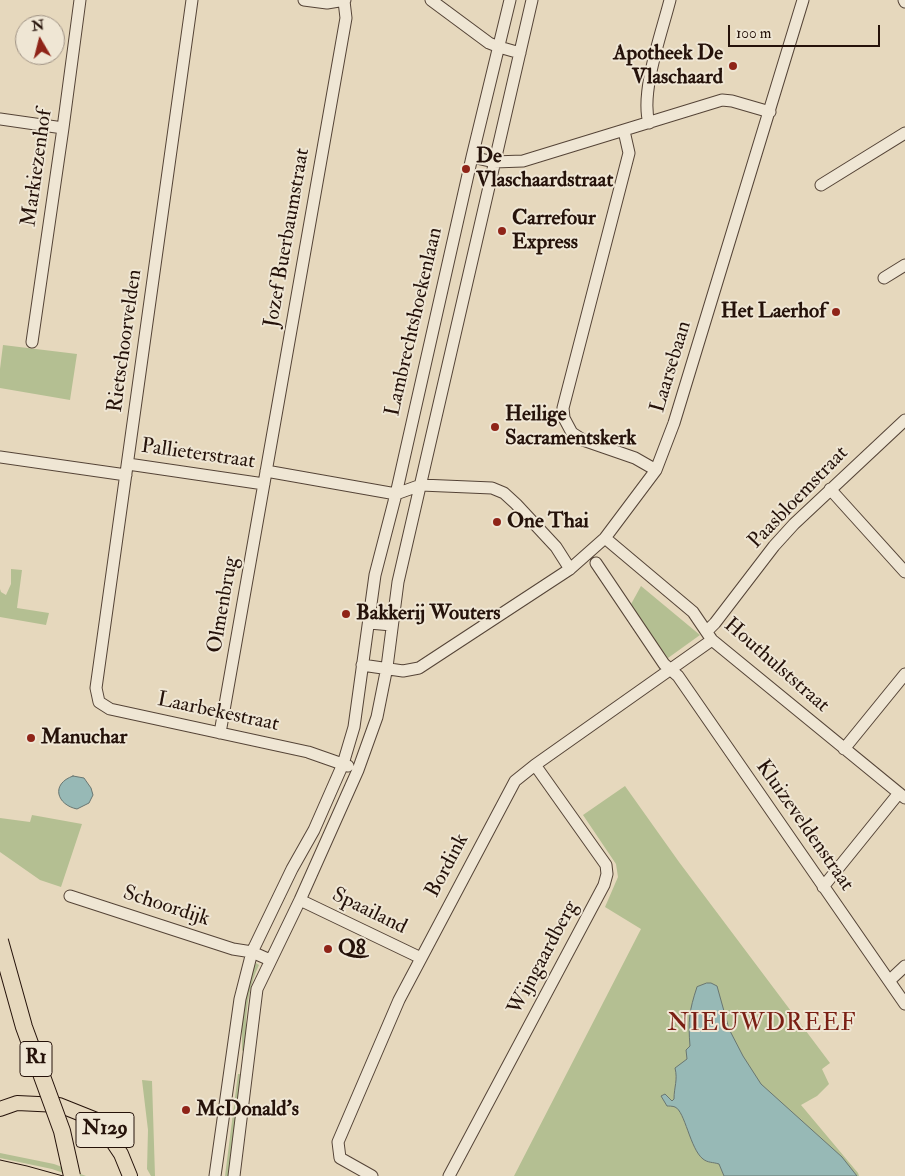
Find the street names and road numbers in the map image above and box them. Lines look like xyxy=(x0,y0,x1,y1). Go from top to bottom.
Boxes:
street label: Markiezenhof xyxy=(17,108,59,228)
street label: Jozef Buerbaumstraat xyxy=(260,146,316,330)
street label: Lambrechtshoekenlaan xyxy=(381,225,449,419)
street label: Rietschoorvelden xyxy=(104,268,148,414)
street label: Laarsebaan xyxy=(646,318,698,416)
street label: Pallieterstraat xyxy=(139,435,257,475)
street label: Paasbloemstraat xyxy=(744,441,854,555)
street label: Olmenbrug xyxy=(203,555,245,655)
street label: Houthulststraat xyxy=(718,613,834,719)
street label: Laarbekestraat xyxy=(155,688,281,738)
street label: Kluizeveldenstraat xyxy=(749,756,859,896)
street label: Bordink xyxy=(421,830,475,902)
street label: Schoordijk xyxy=(119,881,213,933)
street label: Spaailand xyxy=(327,883,411,941)
street label: Wijngaardberg xyxy=(503,897,585,1019)
road number: R1 xyxy=(20,1042,52,1076)
road number: N129 xyxy=(76,1112,134,1148)

